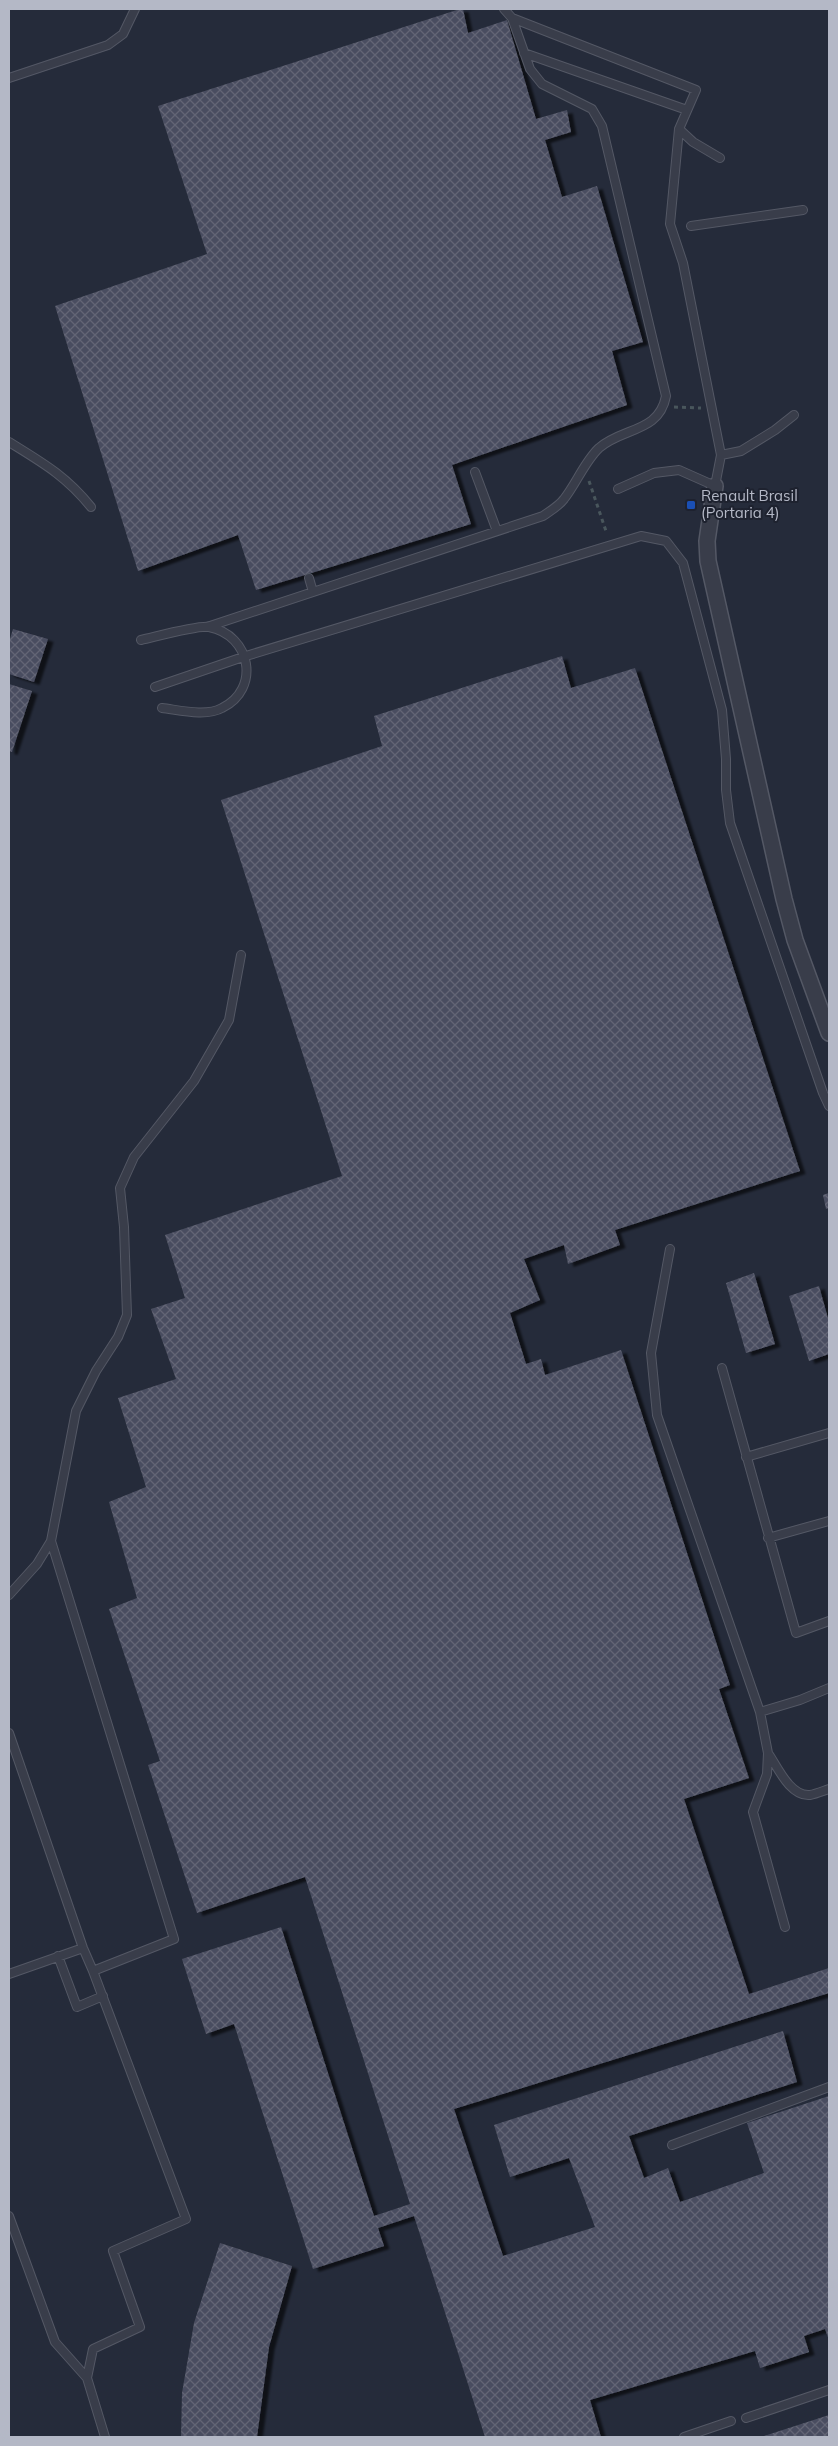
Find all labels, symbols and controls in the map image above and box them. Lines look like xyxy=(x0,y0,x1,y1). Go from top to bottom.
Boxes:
place label: Renault Brasil (Portaria 4) xyxy=(701,486,798,522)
marker: Renault Brasil (Portaria 4) xyxy=(685,499,697,511)

